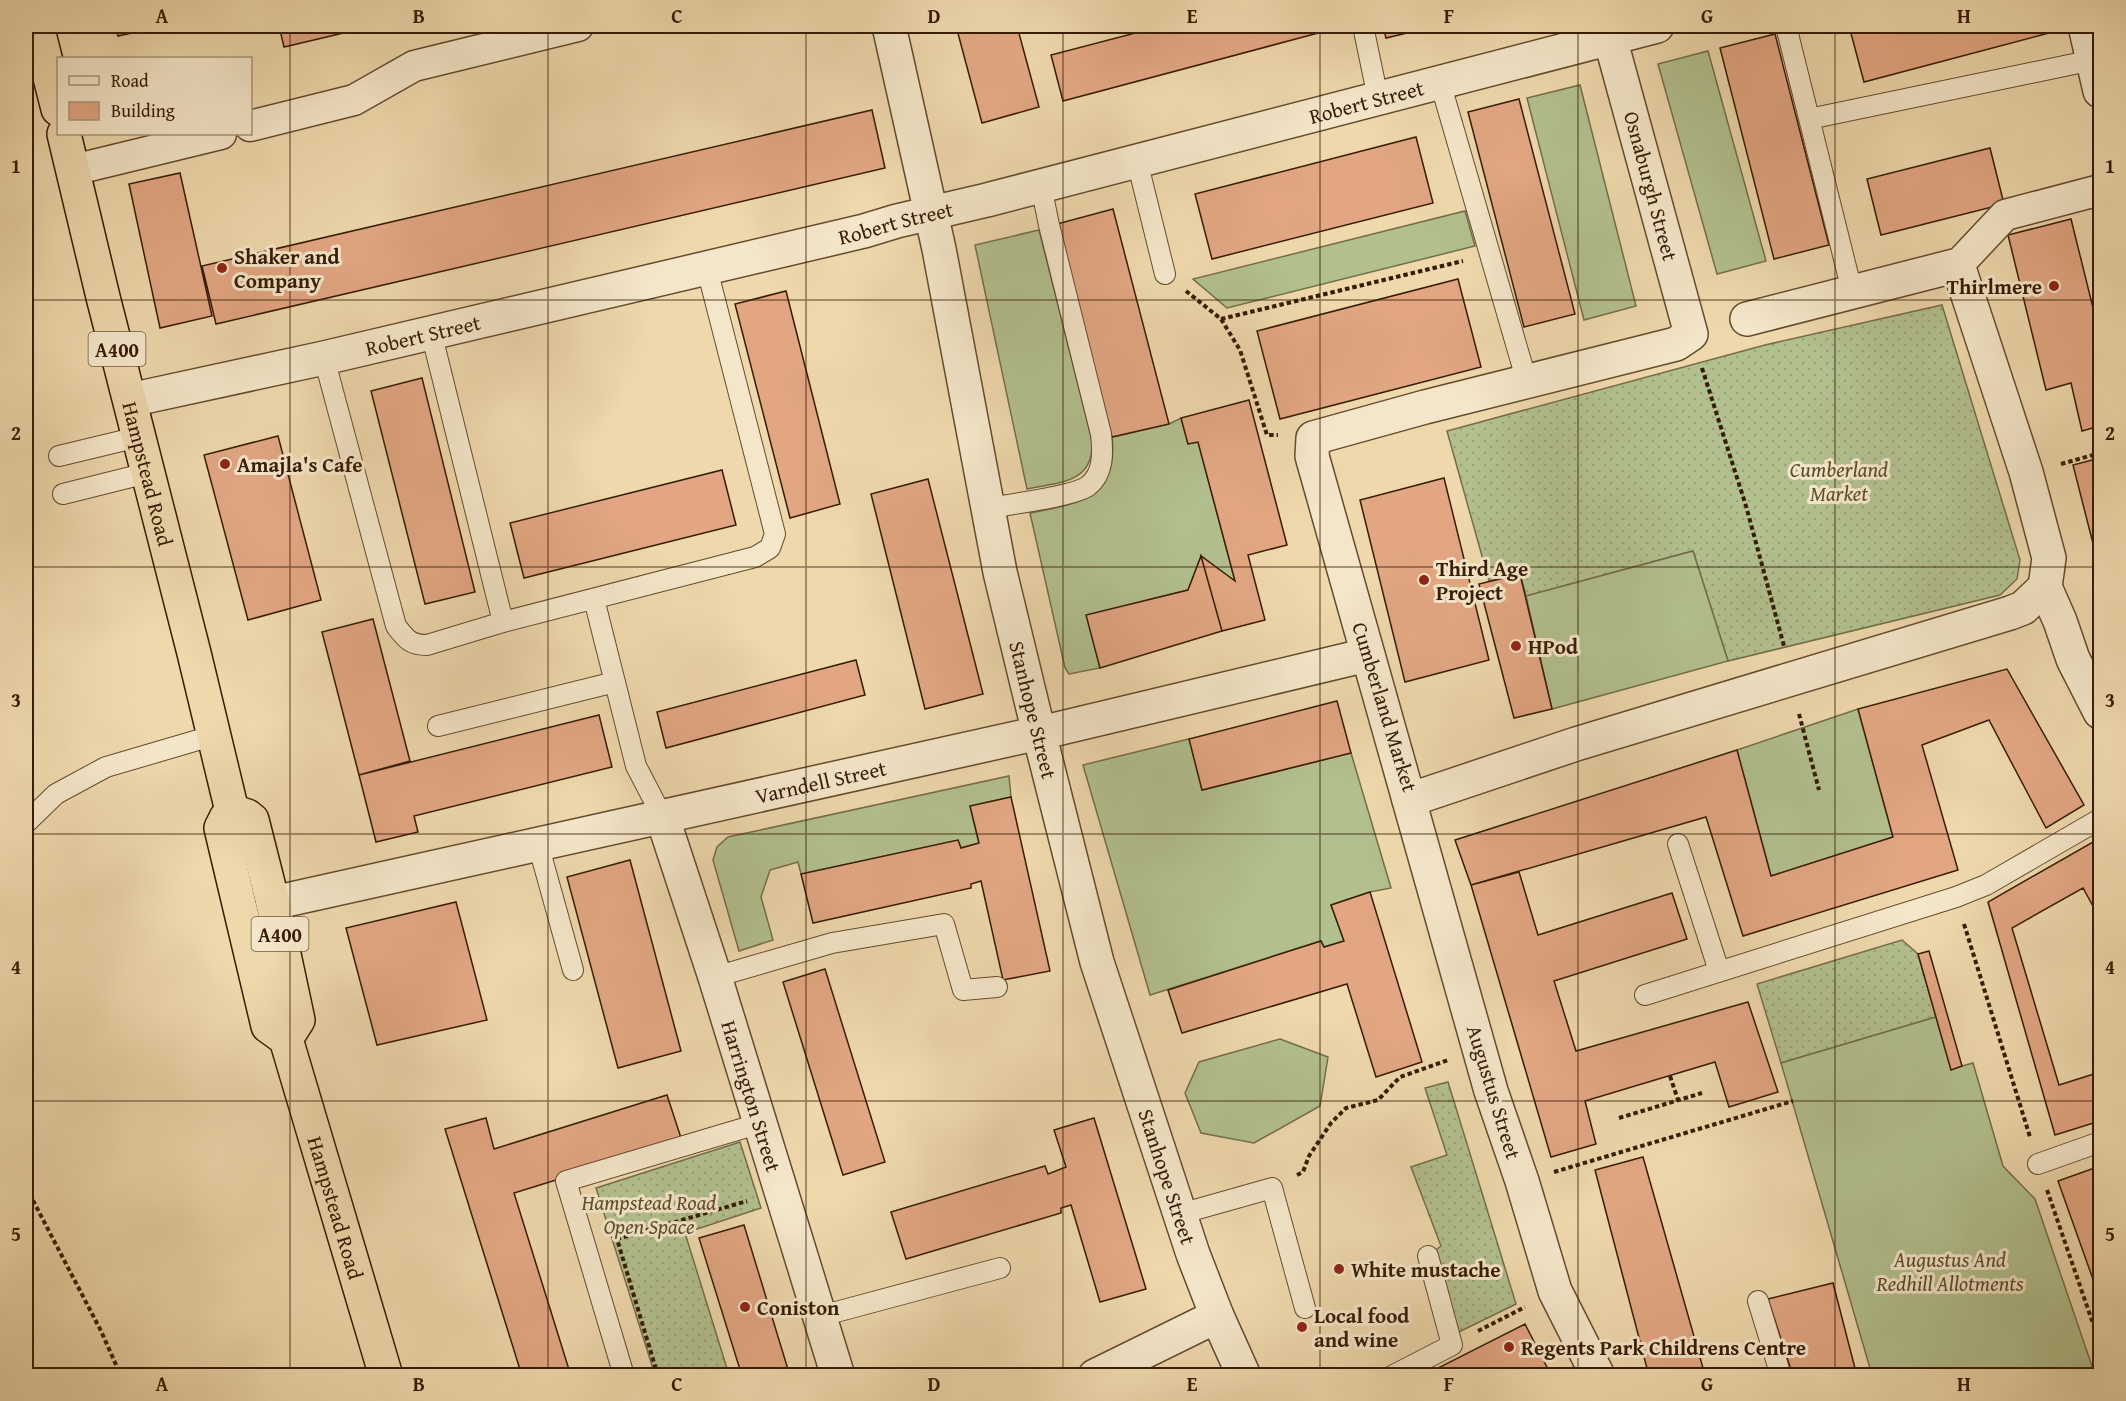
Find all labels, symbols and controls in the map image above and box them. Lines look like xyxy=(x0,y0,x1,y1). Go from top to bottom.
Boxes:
text: A xyxy=(156,1,169,30)
text: B xyxy=(413,1,425,30)
text: C xyxy=(671,1,683,30)
text: D xyxy=(927,1,941,30)
text: E xyxy=(1187,1,1198,30)
text: F xyxy=(1444,1,1454,30)
text: G xyxy=(1701,1,1713,30)
text: H xyxy=(1957,1,1971,30)
legend xyxy=(57,57,252,135)
text: Road xyxy=(111,67,149,94)
street label: Robert Street xyxy=(1306,72,1428,131)
text: Building xyxy=(111,97,175,124)
street label: Osnaburgh Street xyxy=(1616,108,1686,265)
text: 1 xyxy=(11,151,21,180)
text: 1 xyxy=(2105,151,2115,180)
street label: Robert Street xyxy=(835,193,957,252)
place label: Shaker and Company xyxy=(234,241,340,296)
marker: Shaker and Company xyxy=(215,261,229,275)
place label: Thirlmere xyxy=(1947,271,2042,302)
marker: Thirlmere xyxy=(2047,279,2061,293)
street label: Robert Street xyxy=(362,306,484,363)
road number: A400 xyxy=(88,332,146,366)
street label: Hampstead Road xyxy=(115,398,182,550)
text: 2 xyxy=(11,418,21,447)
text: 2 xyxy=(2105,418,2115,447)
place label: Amajla's Cafe xyxy=(237,449,363,480)
park label: Cumberland Market xyxy=(1790,454,1888,509)
marker: Amajla's Cafe xyxy=(218,457,232,471)
place label: Third Age Project xyxy=(1436,553,1528,608)
marker: Third Age Project xyxy=(1417,573,1431,587)
street label: Cumberland Market xyxy=(1344,618,1426,796)
place label: HPod xyxy=(1528,631,1578,662)
street label: Stanhope Street xyxy=(1002,638,1066,783)
marker: HPod xyxy=(1509,639,1523,653)
text: 3 xyxy=(11,685,21,714)
text: 3 xyxy=(2105,685,2115,714)
street label: Varndell Street xyxy=(752,752,890,811)
road number: A400 xyxy=(252,917,308,951)
text: 4 xyxy=(11,952,21,981)
text: 4 xyxy=(2105,952,2115,981)
street label: Harrington Street xyxy=(714,1016,790,1176)
street label: Augustus Street xyxy=(1459,1021,1529,1164)
street label: Stanhope Street xyxy=(1131,1105,1204,1249)
street label: Hampstead Road xyxy=(300,1132,372,1284)
park label: Hampstead Road Open Space xyxy=(581,1187,716,1242)
text: 5 xyxy=(11,1219,21,1248)
text: 5 xyxy=(2105,1219,2115,1248)
park label: Augustus And Redhill Allotments xyxy=(1876,1244,2024,1299)
place label: White mustache xyxy=(1351,1254,1501,1285)
marker: White mustache xyxy=(1332,1262,1346,1276)
place label: Coniston xyxy=(757,1292,840,1323)
marker: Coniston xyxy=(738,1300,752,1314)
place label: Local food and wine xyxy=(1314,1300,1409,1355)
marker: Local food and wine xyxy=(1295,1320,1309,1334)
place label: Regents Park Childrens Centre xyxy=(1521,1332,1806,1363)
marker: Regents Park Childrens Centre xyxy=(1502,1340,1516,1354)
text: A xyxy=(156,1369,169,1398)
text: B xyxy=(413,1369,425,1398)
text: C xyxy=(671,1369,683,1398)
text: D xyxy=(927,1369,941,1398)
text: E xyxy=(1187,1369,1198,1398)
text: F xyxy=(1444,1369,1454,1398)
text: G xyxy=(1701,1369,1713,1398)
text: H xyxy=(1957,1369,1971,1398)

